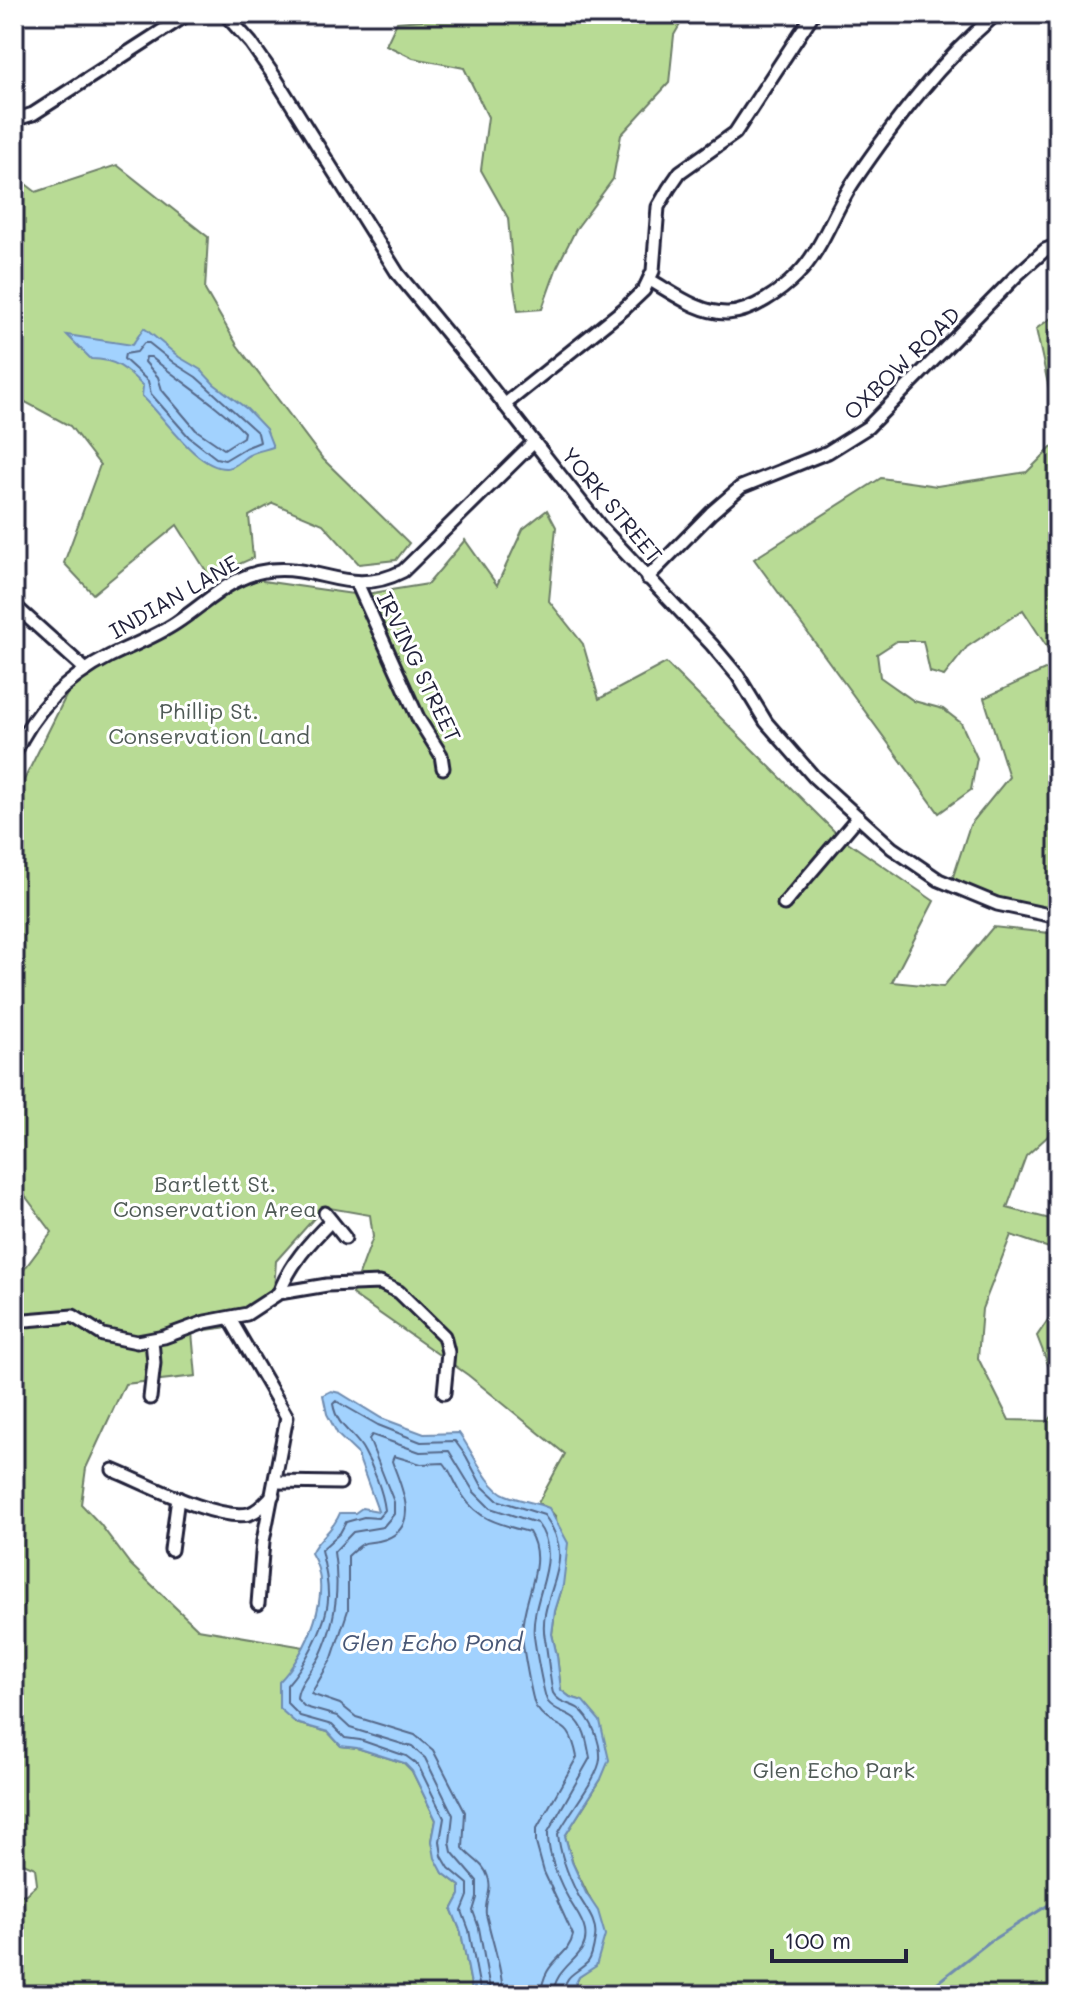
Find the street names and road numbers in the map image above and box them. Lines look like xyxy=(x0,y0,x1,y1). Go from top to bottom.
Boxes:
street label: OXBOW ROAD xyxy=(837,300,966,426)
street label: YORK STREET xyxy=(555,441,669,569)
street label: INDIAN LANE xyxy=(104,548,244,645)
street label: IRVING STREET xyxy=(371,587,468,747)

